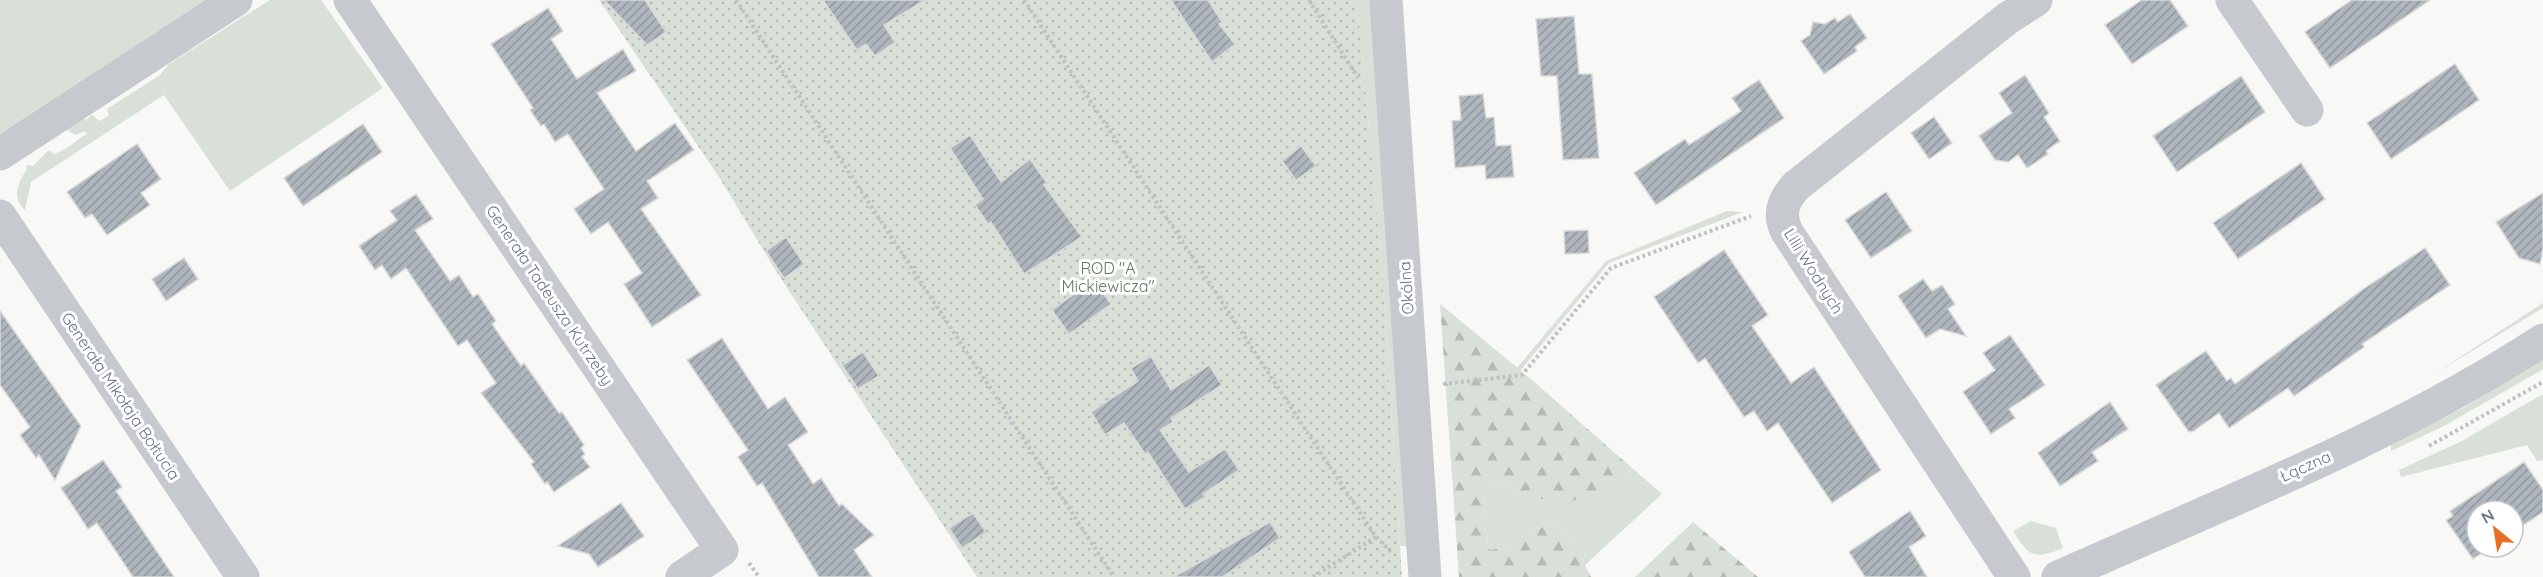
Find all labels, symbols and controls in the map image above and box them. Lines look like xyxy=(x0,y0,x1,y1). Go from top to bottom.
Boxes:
street label: Generała Tadeusza Kutrzeby xyxy=(482,201,618,389)
street label: Lilii Wodnych xyxy=(1780,225,1848,317)
park label: ROD "A Mickiewicza" xyxy=(1061,258,1155,296)
street label: Okólna xyxy=(1394,261,1418,315)
street label: Generała Mikołaja Bołtucia xyxy=(57,308,185,484)
street label: Łączna xyxy=(2276,446,2334,486)
north arrow xyxy=(2465,499,2525,559)
text: N xyxy=(2477,504,2498,528)

